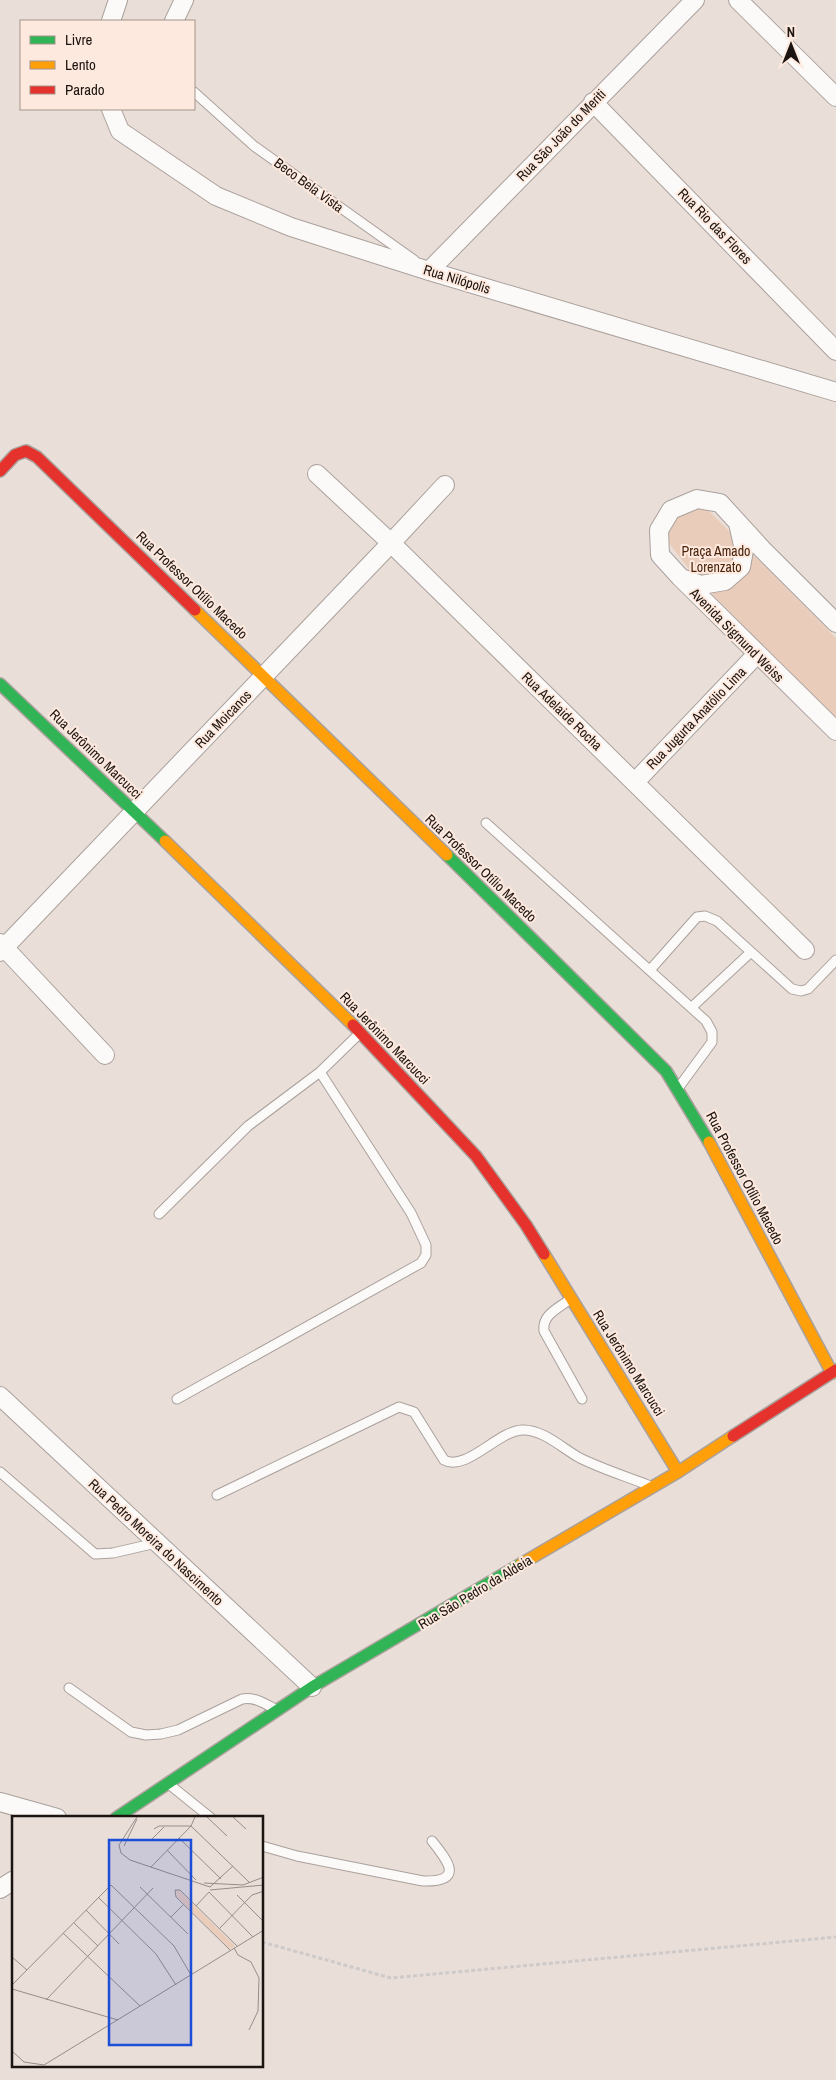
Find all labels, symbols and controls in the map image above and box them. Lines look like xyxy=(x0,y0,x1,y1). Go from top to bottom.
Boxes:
legend xyxy=(20,20,195,110)
north arrow xyxy=(766,20,816,70)
text: N xyxy=(787,23,795,41)
text: Livre xyxy=(65,29,93,50)
text: Lento xyxy=(65,54,96,75)
text: Parado xyxy=(65,79,105,100)
street label: Rua São João do Meriti xyxy=(512,85,610,185)
street label: Beco Bela Vista xyxy=(271,154,348,217)
street label: Rua Rio das Flores xyxy=(674,184,756,268)
street label: Rua Nilópolis xyxy=(421,260,493,298)
street label: Rua Professor Otílio Macedo xyxy=(133,527,251,643)
park label: Praça Amado Lorenzato xyxy=(682,542,750,576)
street label: Avenida Sigmund Weiss xyxy=(685,583,788,686)
street label: Rua Jugurta Anatólio Lima xyxy=(642,662,750,773)
street label: Rua Adelaide Rocha xyxy=(518,668,607,754)
street label: Rua Moicanos xyxy=(191,686,255,752)
street label: Rua Jerônimo Marcucci xyxy=(46,705,146,803)
street label: Rua Professor Otílio Macedo xyxy=(422,810,540,926)
street label: Rua Jerônimo Marcucci xyxy=(336,988,434,1088)
street label: Rua Professor Otílio Macedo xyxy=(702,1108,788,1248)
street label: Rua Jerônimo Marcucci xyxy=(589,1307,669,1419)
street label: Rua Pedro Moreira do Nascimento xyxy=(85,1475,227,1609)
street label: Rua São Pedro da Aldeia xyxy=(415,1551,536,1633)
inset map xyxy=(12,1816,264,2068)

